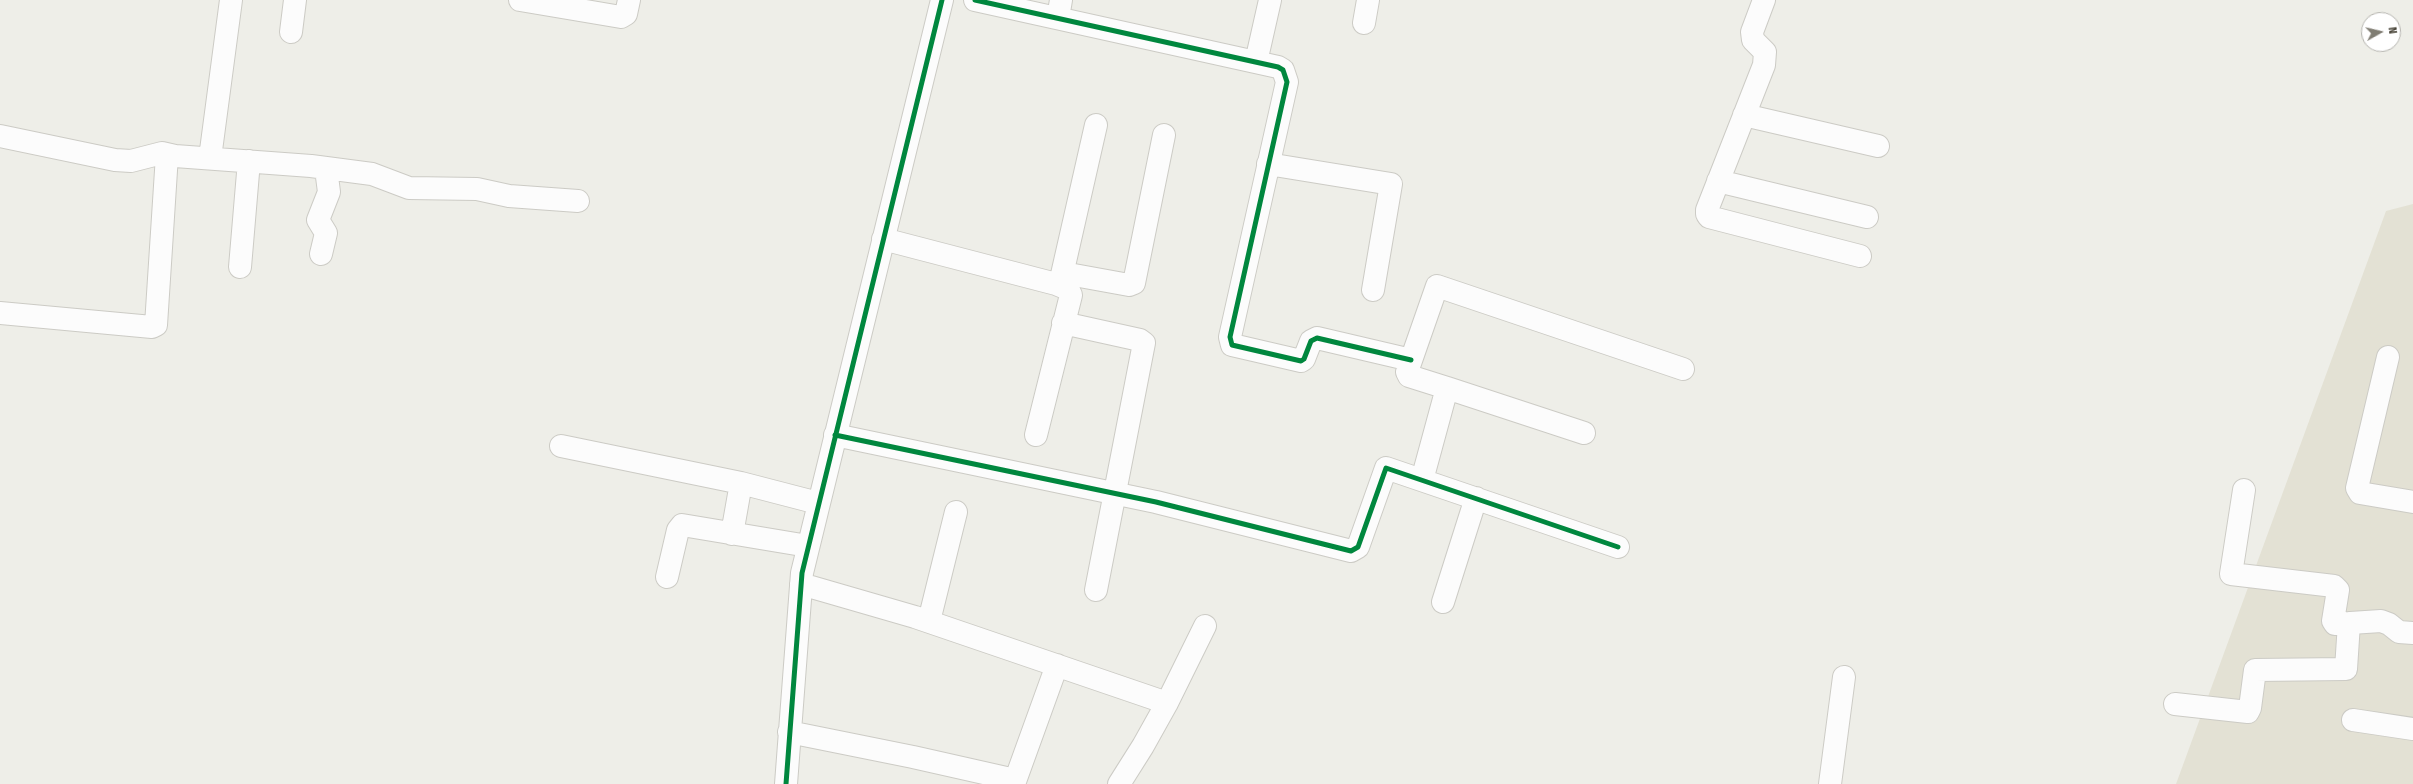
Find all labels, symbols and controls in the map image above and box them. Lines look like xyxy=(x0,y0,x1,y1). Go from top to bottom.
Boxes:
north arrow xyxy=(2361,12,2401,52)
text: N xyxy=(2385,26,2399,35)

